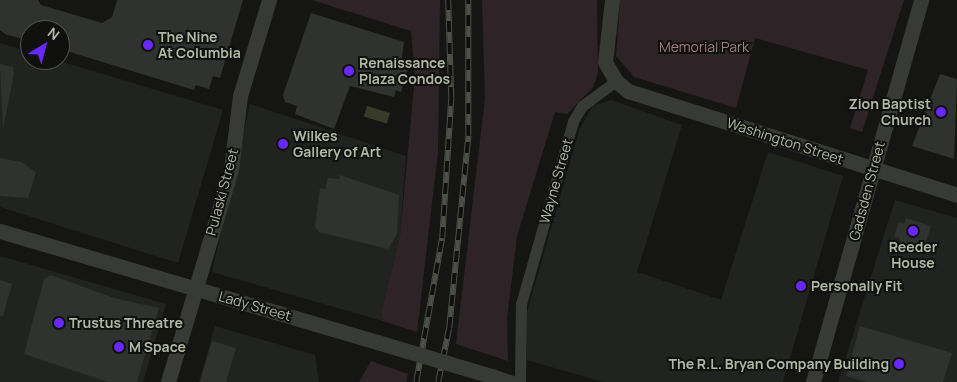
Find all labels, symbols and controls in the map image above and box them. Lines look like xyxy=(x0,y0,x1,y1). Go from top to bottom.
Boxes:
north arrow xyxy=(20,20,70,70)
text: N xyxy=(44,23,63,44)
place label: The Nine At Columbia xyxy=(158,29,241,62)
marker: The Nine At Columbia xyxy=(142,39,154,51)
park label: Memorial Park xyxy=(659,39,749,55)
place label: Renaissance Plaza Condos xyxy=(359,55,450,88)
marker: Renaissance Plaza Condos xyxy=(343,65,355,77)
place label: Zion Baptist Church xyxy=(848,96,931,128)
marker: Zion Baptist Church xyxy=(935,106,947,118)
street label: Washington Street xyxy=(725,114,845,168)
place label: Wilkes Gallery of Art xyxy=(293,128,381,160)
street label: Wayne Street xyxy=(536,137,576,225)
marker: Wilkes Gallery of Art xyxy=(277,138,289,150)
street label: Gadsden Street xyxy=(846,140,888,242)
street label: Pulaski Street xyxy=(202,147,242,237)
marker: Reeder House xyxy=(907,225,919,237)
place label: Reeder House xyxy=(889,239,937,272)
place label: Personally Fit xyxy=(811,278,902,294)
marker: Personally Fit xyxy=(795,280,807,292)
street label: Lady Street xyxy=(217,288,293,324)
place label: Trustus Threatre xyxy=(69,315,183,331)
marker: Trustus Threatre xyxy=(53,317,65,329)
place label: M Space xyxy=(129,339,186,355)
marker: M Space xyxy=(113,341,125,353)
place label: The R.L. Bryan Company Building xyxy=(668,356,889,372)
marker: The R.L. Bryan Company Building xyxy=(893,358,905,370)

